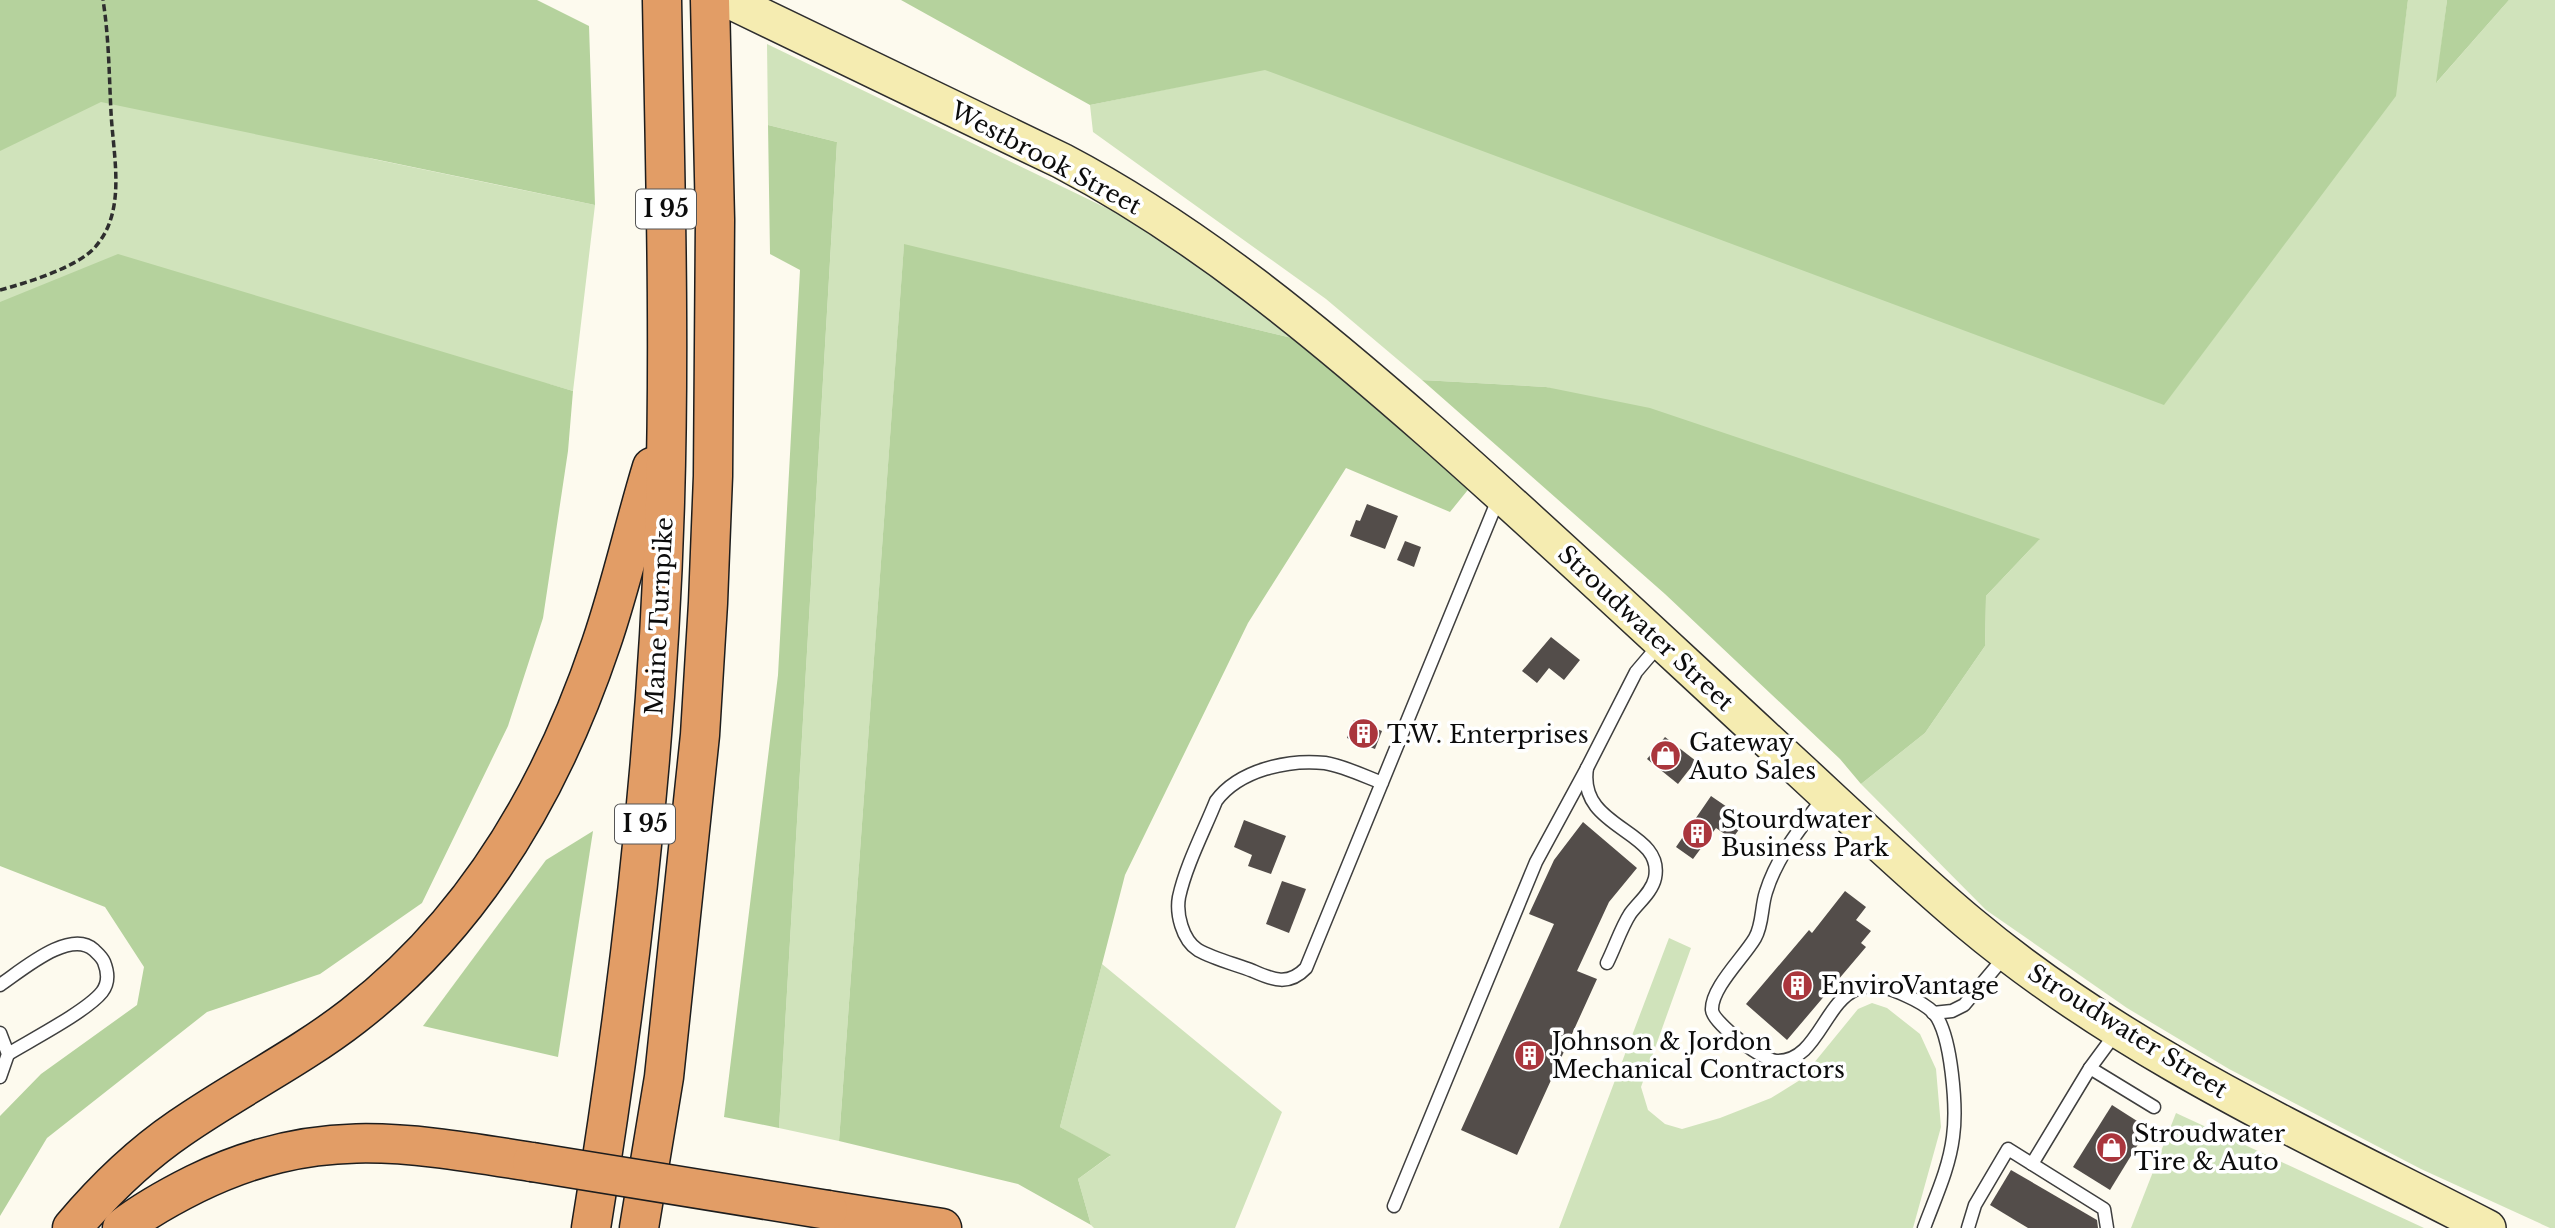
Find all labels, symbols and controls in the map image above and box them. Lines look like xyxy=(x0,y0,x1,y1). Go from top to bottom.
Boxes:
street label: Westbrook Street xyxy=(945,95,1146,221)
road number: I 95 xyxy=(636,190,696,229)
street label: Maine Turnpike xyxy=(639,516,679,716)
street label: Stroudwater Street xyxy=(1552,539,1740,717)
building icon: T.W. Enterprises xyxy=(1347,717,1381,751)
place label: T.W. Enterprises xyxy=(1387,720,1589,749)
place label: Gateway Auto Sales xyxy=(1688,728,1816,785)
shop icon: Gateway Auto Sales xyxy=(1649,739,1683,773)
road number: I 95 xyxy=(615,804,675,844)
place label: Stourdwater Business Park xyxy=(1721,805,1889,862)
building icon: Stourdwater Business Park xyxy=(1681,816,1715,850)
street label: Stroudwater Street xyxy=(2023,958,2233,1104)
building icon: EnviroVantage xyxy=(1781,968,1815,1002)
place label: EnviroVantage xyxy=(1821,971,1999,1000)
place label: Johnson & Jordon Mechanical Contractors xyxy=(1549,1027,1845,1084)
building icon: Johnson & Jordon Mechanical Contractors xyxy=(1512,1038,1546,1072)
place label: Stroudwater Tire & Auto xyxy=(2134,1119,2286,1176)
shop icon: Stroudwater Tire & Auto xyxy=(2094,1130,2128,1164)

